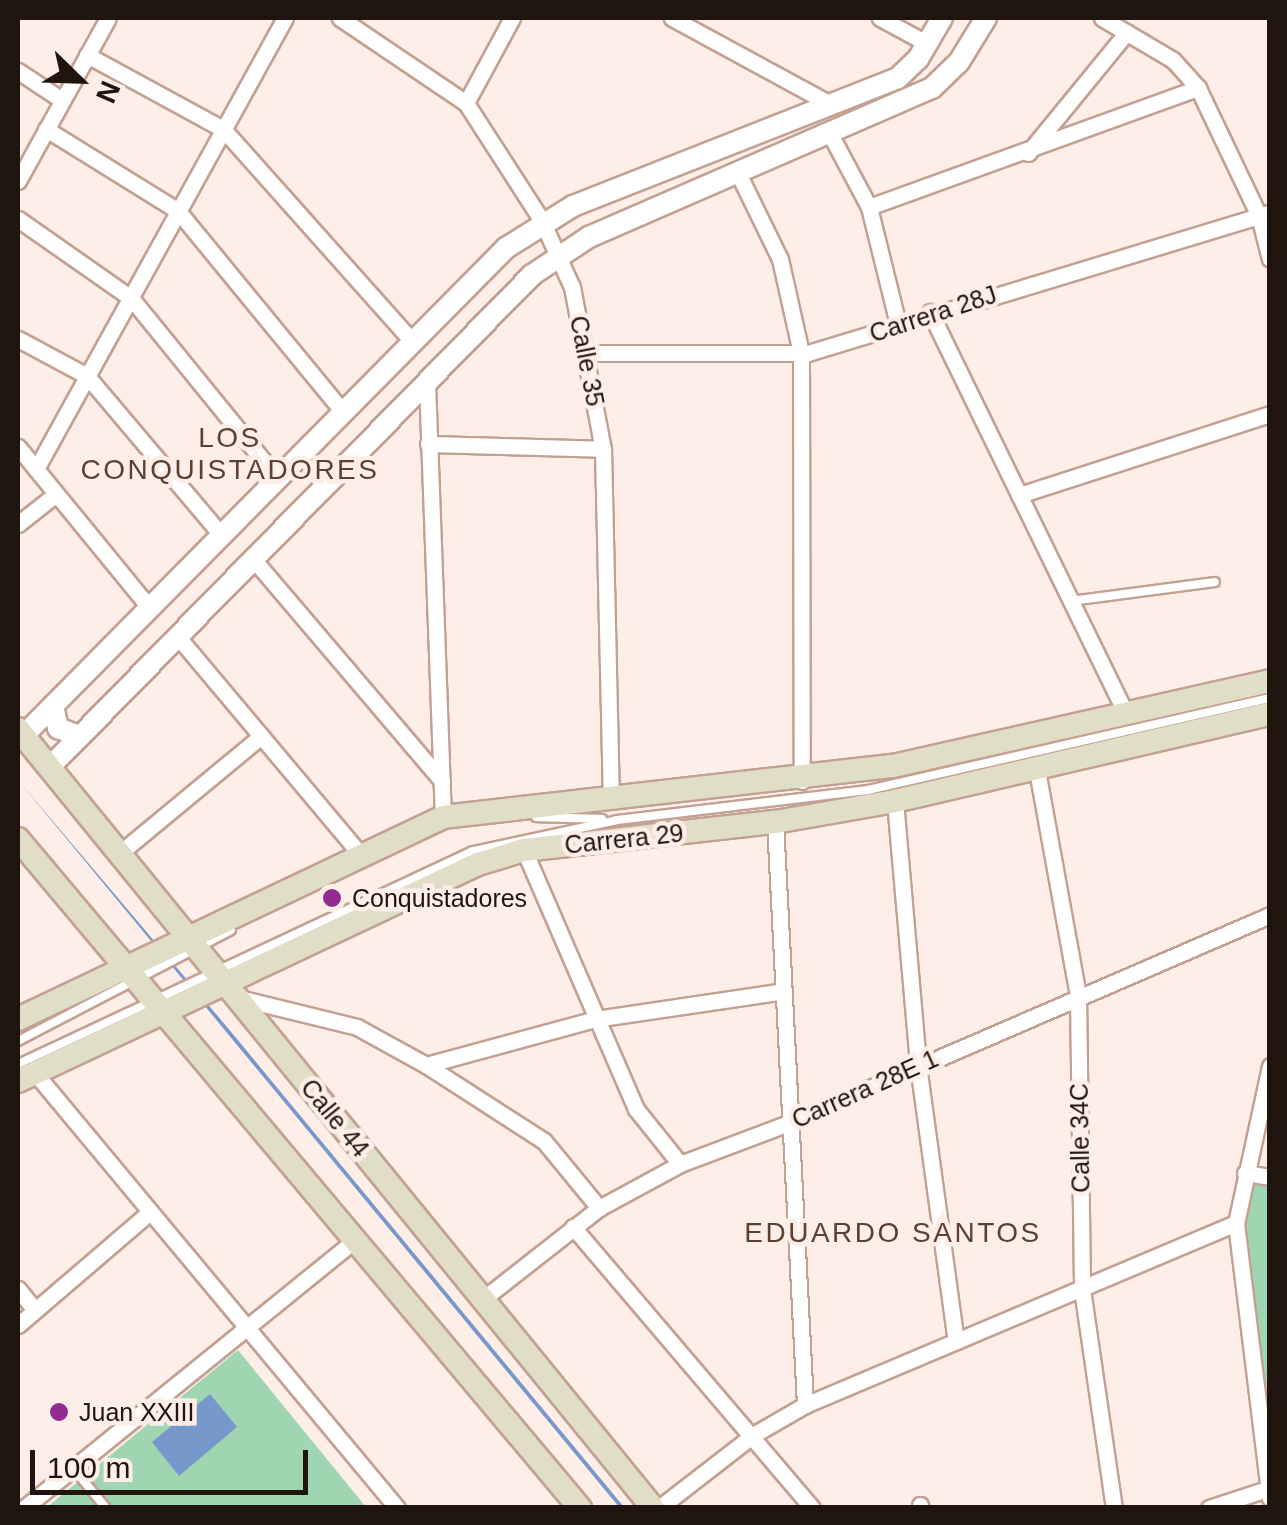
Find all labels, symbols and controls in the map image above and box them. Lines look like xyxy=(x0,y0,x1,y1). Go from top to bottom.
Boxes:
north arrow xyxy=(30,30,130,130)
text: N xyxy=(90,77,126,107)
street label: Carrera 28J xyxy=(866,279,1000,349)
street label: Calle 35 xyxy=(564,313,610,409)
district label: LOS CONQUISTADORES xyxy=(81,421,379,487)
street label: Carrera 29 xyxy=(563,818,685,860)
place label: Conquistadores xyxy=(352,883,527,913)
marker: Conquistadores xyxy=(321,887,343,909)
street label: Carrera 28E 1 xyxy=(787,1043,943,1135)
street label: Calle 44 xyxy=(294,1073,376,1163)
street label: Calle 34C xyxy=(1064,1083,1096,1193)
district label: EDUARDO SANTOS xyxy=(744,1216,1042,1250)
place label: Juan XXIII xyxy=(79,1397,194,1427)
marker: Juan XXIII xyxy=(48,1401,70,1423)
scale bar xyxy=(35,1430,312,1492)
text: 100 m xyxy=(47,1451,130,1484)

